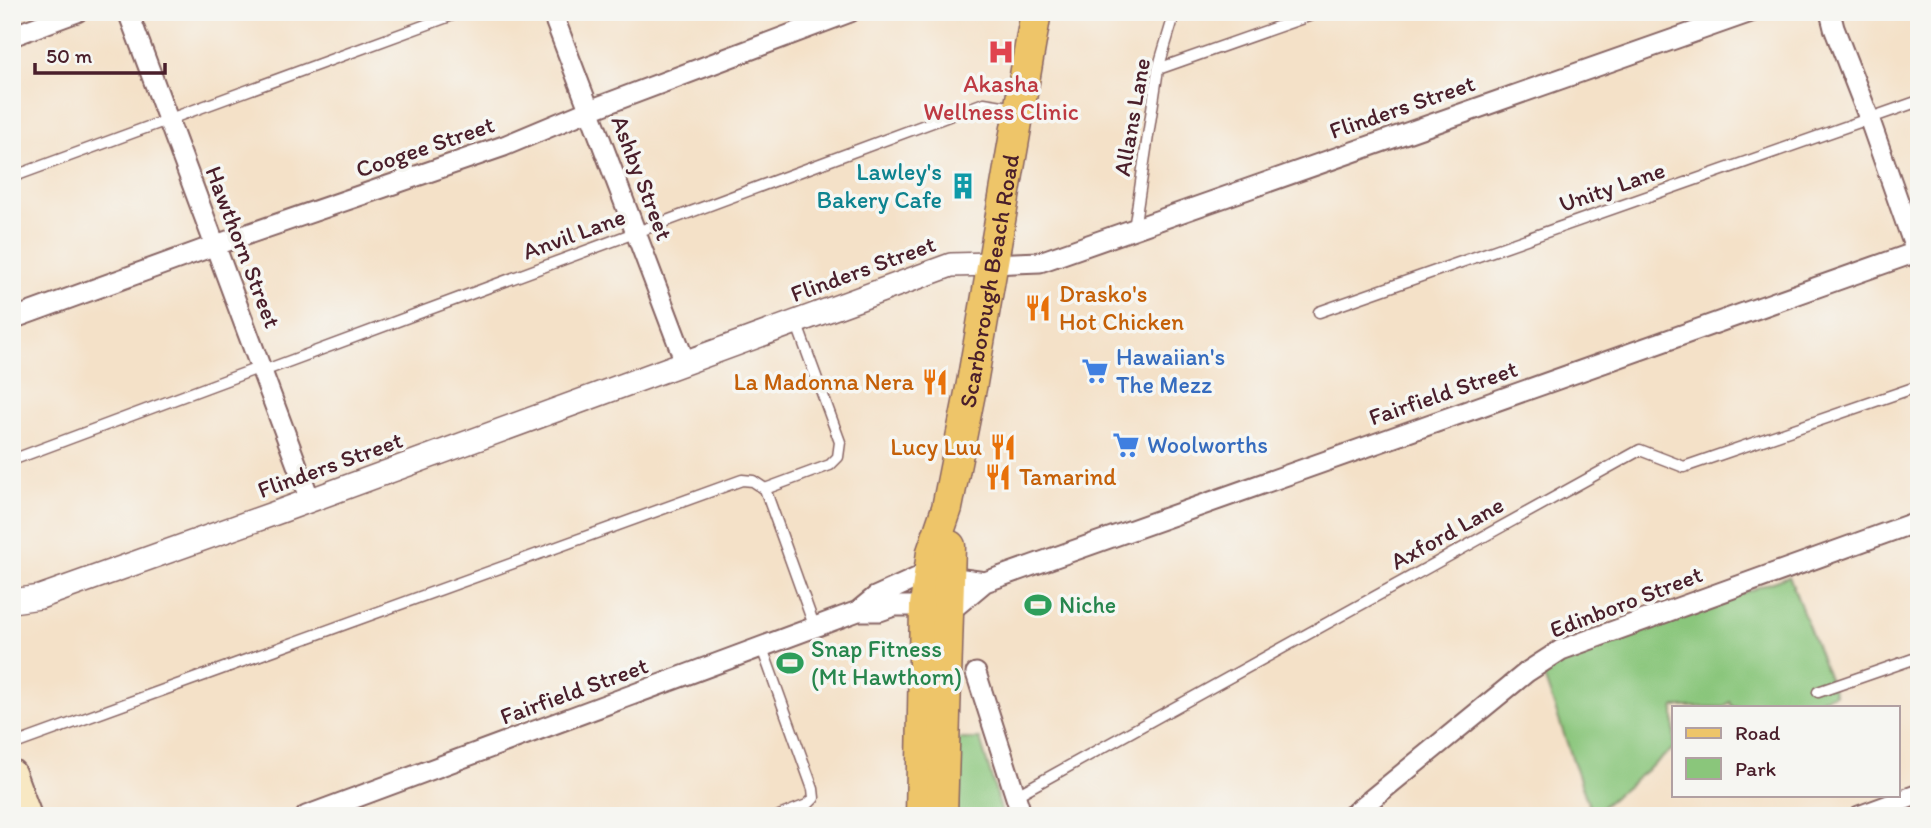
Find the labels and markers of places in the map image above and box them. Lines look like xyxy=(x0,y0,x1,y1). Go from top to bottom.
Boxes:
hospital icon: Akasha Wellness Clinic xyxy=(986,37,1016,67)
place label: Akasha Wellness Clinic xyxy=(923,69,1079,126)
place label: Lawley's Bakery Cafe xyxy=(817,157,942,214)
building icon: Lawley's Bakery Cafe xyxy=(948,171,978,201)
place label: Drasko's Hot Chicken xyxy=(1059,279,1184,336)
restaurant icon: Drasko's Hot Chicken xyxy=(1023,293,1053,323)
place label: Hawaiian's The Mezz xyxy=(1116,342,1225,399)
supermarket icon: Hawaiian's The Mezz xyxy=(1080,356,1110,386)
place label: La Madonna Nera xyxy=(733,367,915,396)
restaurant icon: La Madonna Nera xyxy=(920,367,950,397)
supermarket icon: Woolworths xyxy=(1111,430,1141,460)
place label: Woolworths xyxy=(1147,430,1268,459)
place label: Lucy Luu xyxy=(890,432,982,461)
restaurant icon: Lucy Luu xyxy=(988,432,1018,462)
restaurant icon: Tamarind xyxy=(983,462,1013,492)
place label: Tamarind xyxy=(1019,462,1117,491)
sports icon: Niche xyxy=(1023,590,1053,620)
place label: Niche xyxy=(1059,590,1116,619)
place label: Snap Fitness (Mt Hawthorn) xyxy=(811,634,962,691)
sports icon: Snap Fitness (Mt Hawthorn) xyxy=(775,648,805,678)

